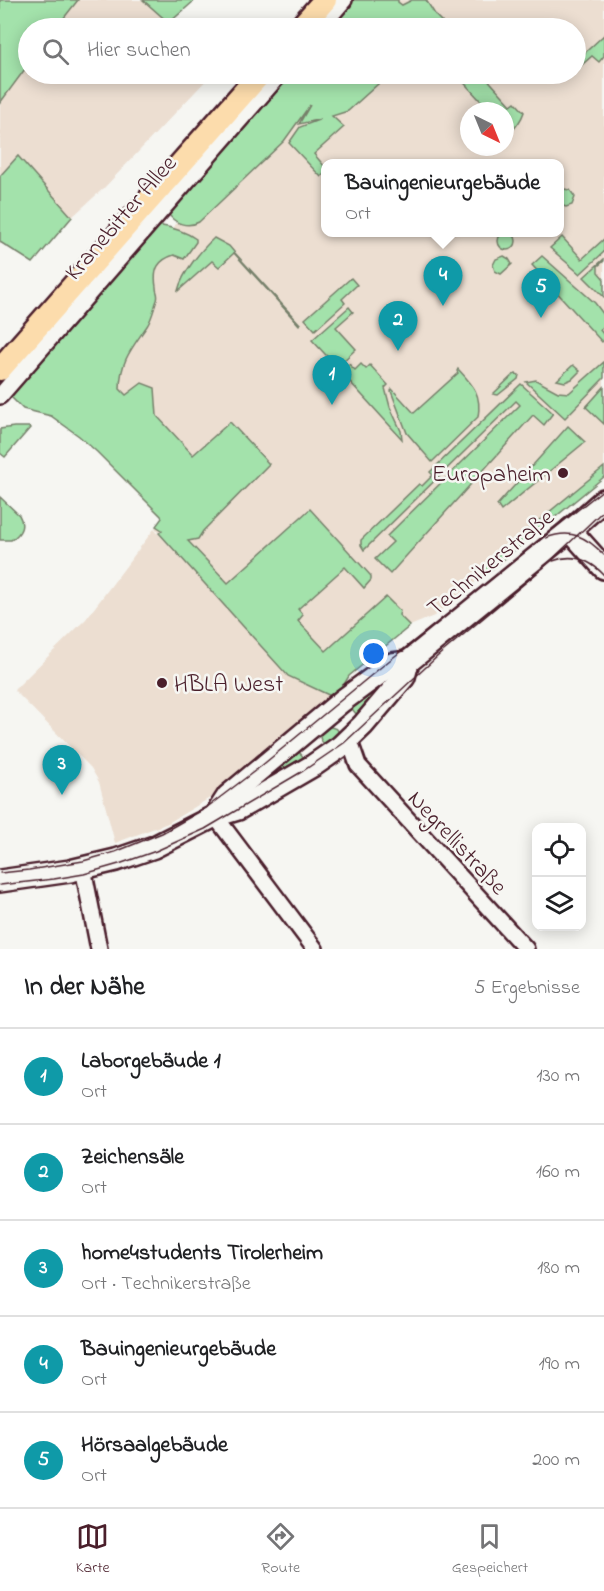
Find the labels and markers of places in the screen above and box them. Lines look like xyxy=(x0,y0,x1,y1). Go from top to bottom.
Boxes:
pin: 4 xyxy=(424,256,462,306)
pin: 5 xyxy=(522,268,560,318)
pin: 2 xyxy=(378,302,418,351)
pin: 1 xyxy=(312,356,352,405)
place label: Europaheim xyxy=(432,458,551,493)
marker: Europaheim xyxy=(556,466,570,480)
place label: HBLA West xyxy=(174,668,283,703)
marker: HBLA West xyxy=(155,676,169,690)
pin: 3 xyxy=(42,746,82,795)

